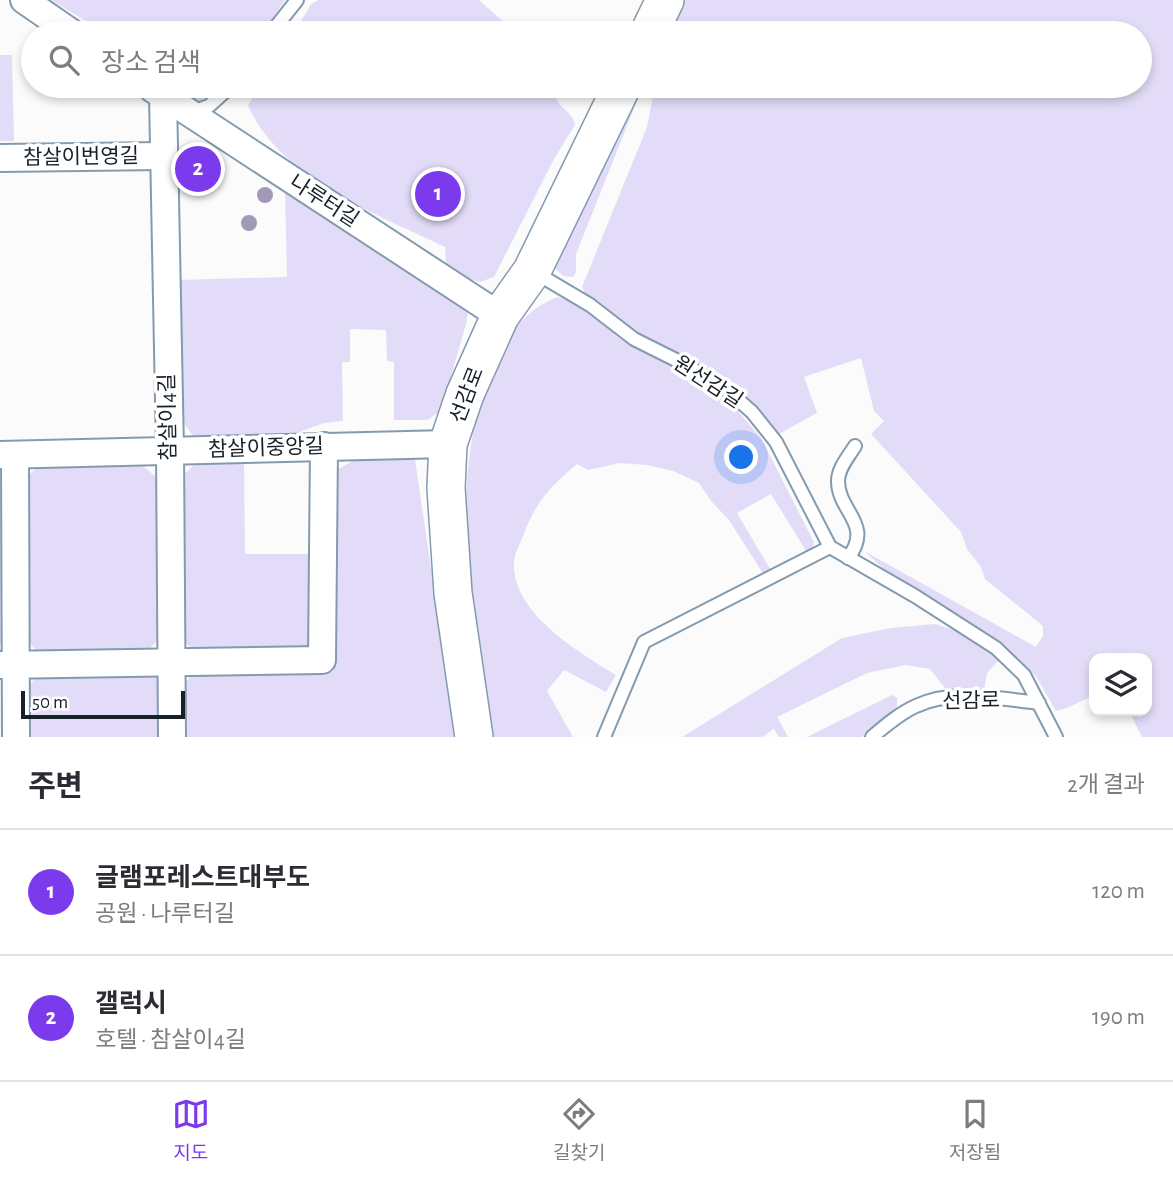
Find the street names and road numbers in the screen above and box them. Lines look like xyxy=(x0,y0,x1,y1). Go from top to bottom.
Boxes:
street label: 참살이번영길 xyxy=(23,144,139,169)
street label: 나루터길 xyxy=(286,170,363,231)
street label: 원선감길 xyxy=(670,351,747,412)
street label: 선감로 xyxy=(446,364,487,426)
street label: 참살이4길 xyxy=(156,373,179,461)
street label: 참살이중앙길 xyxy=(208,434,324,461)
street label: 선감로 xyxy=(942,689,1000,712)

